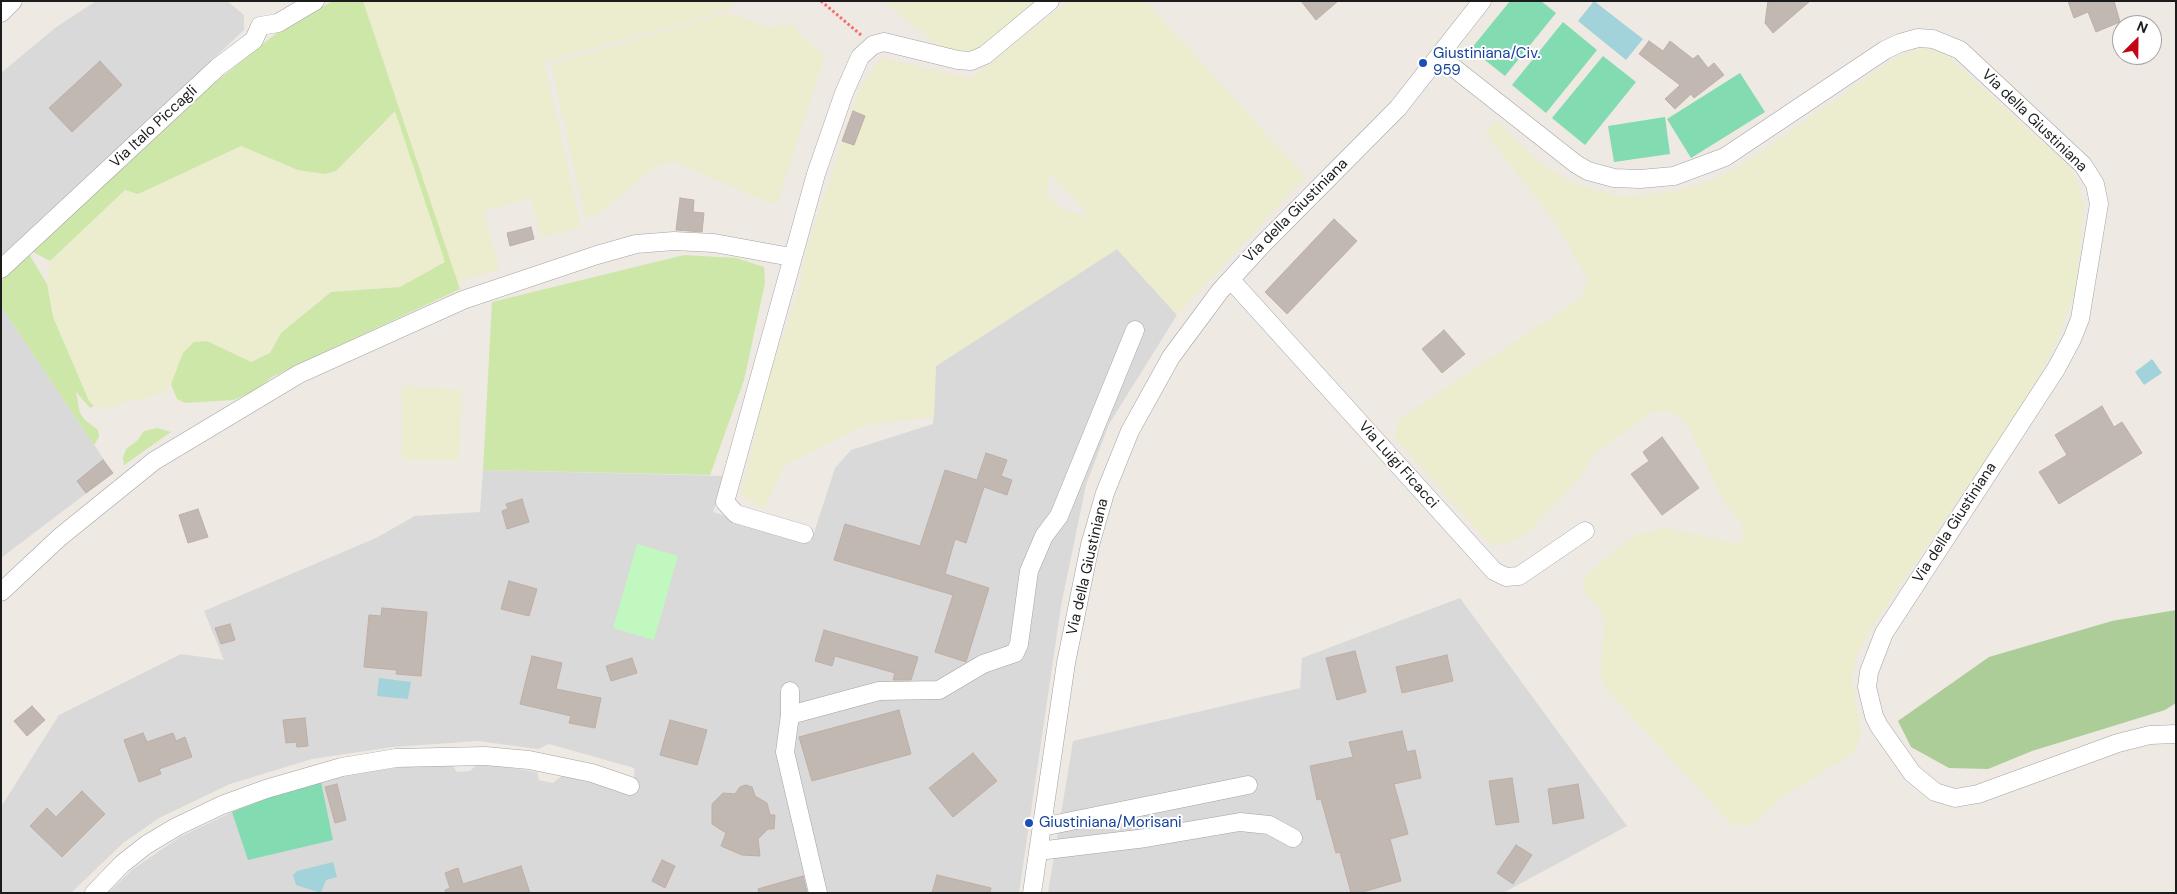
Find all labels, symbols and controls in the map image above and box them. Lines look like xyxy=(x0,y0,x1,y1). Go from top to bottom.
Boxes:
north arrow xyxy=(2112,15,2162,65)
text: N xyxy=(2134,17,2151,37)
place label: Giustiniana/Civ. 959 xyxy=(1433,45,1540,80)
marker: Giustiniana/Civ. 959 xyxy=(1417,57,1429,69)
street label: Via della Giustiniana xyxy=(1977,66,2091,176)
street label: Via Italo Piccagli xyxy=(107,82,201,172)
street label: Via della Giustiniana xyxy=(1240,155,1352,267)
street label: Via Luigi Ficacci xyxy=(1354,418,1442,512)
street label: Via della Giustiniana xyxy=(1909,459,2001,587)
street label: Via della Giustiniana xyxy=(1063,497,1113,637)
place label: Giustiniana/Morisani xyxy=(1039,814,1182,832)
marker: Giustiniana/Morisani xyxy=(1023,817,1035,829)

